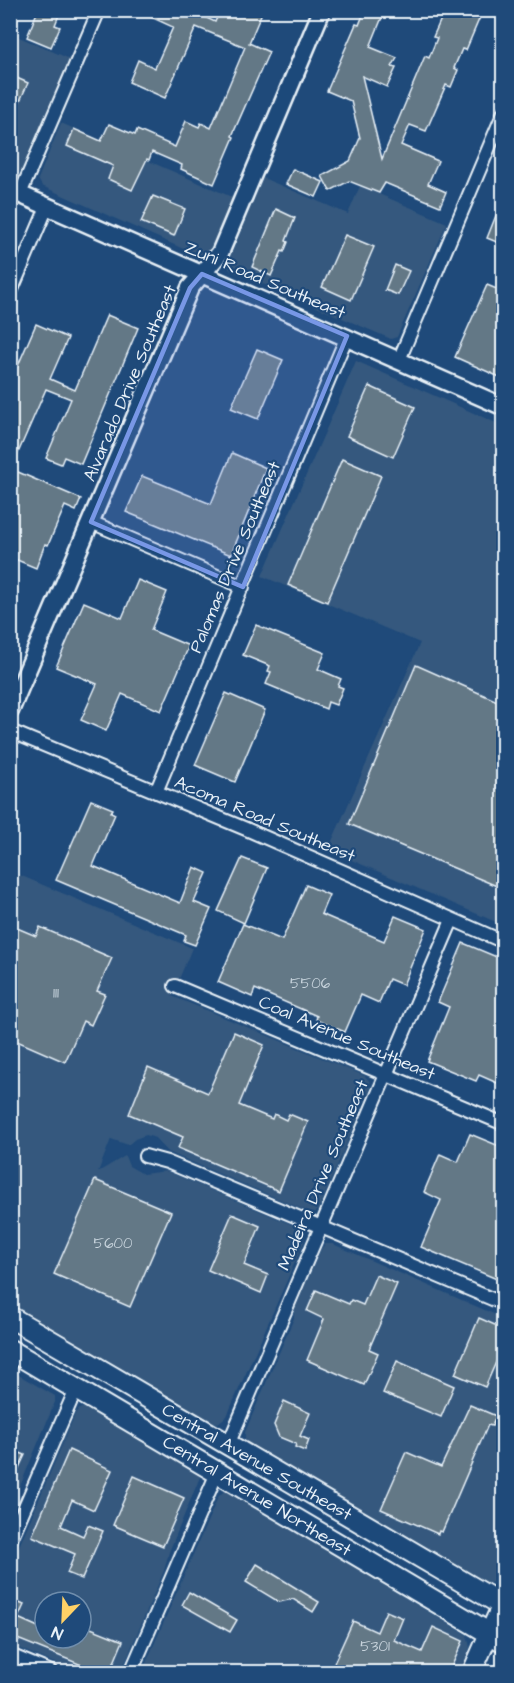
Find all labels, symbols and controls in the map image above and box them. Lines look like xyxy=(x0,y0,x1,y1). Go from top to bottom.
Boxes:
street label: Zuni Road Southeast xyxy=(181,235,350,326)
street label: Alvarado Drive Southeast xyxy=(77,280,183,485)
street label: Palomas Drive Southeast xyxy=(183,457,287,657)
street label: Acoma Road Southeast xyxy=(171,770,360,869)
house number: 5506 xyxy=(290,973,331,994)
house number: 111 xyxy=(53,983,59,1004)
street label: Coal Avenue Southeast xyxy=(255,989,440,1087)
street label: Madeira Drive Southeast xyxy=(271,1075,375,1274)
house number: 5600 xyxy=(94,1233,133,1254)
street label: Central Avenue Southeast xyxy=(157,1397,357,1527)
street label: Central Avenue Northeast xyxy=(158,1430,357,1563)
north arrow xyxy=(33,1590,93,1650)
text: N xyxy=(49,1621,66,1645)
house number: 5301 xyxy=(360,1636,390,1657)

